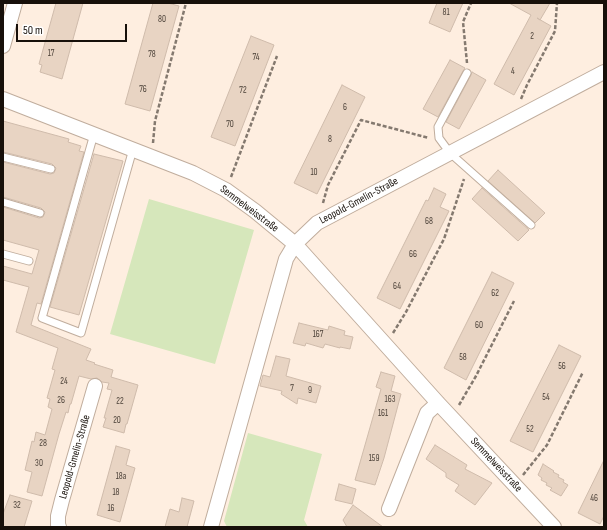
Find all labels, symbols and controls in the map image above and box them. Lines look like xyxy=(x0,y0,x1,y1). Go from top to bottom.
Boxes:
house number: 81 xyxy=(442,8,450,18)
house number: 80 xyxy=(158,15,166,25)
scale bar xyxy=(18,16,129,42)
text: 50 m xyxy=(23,23,43,38)
house number: 2 xyxy=(530,32,534,42)
house number: 17 xyxy=(48,49,54,59)
house number: 78 xyxy=(148,50,156,60)
house number: 74 xyxy=(253,53,259,63)
house number: 4 xyxy=(511,67,515,77)
house number: 76 xyxy=(139,85,147,95)
house number: 72 xyxy=(239,86,247,96)
house number: 6 xyxy=(343,103,347,113)
house number: 70 xyxy=(226,120,234,130)
house number: 8 xyxy=(328,135,332,145)
house number: 10 xyxy=(310,168,318,178)
street label: Leopold-Gmelin-Straße xyxy=(317,175,401,227)
street label: Semmelweisstraße xyxy=(217,183,281,235)
house number: 68 xyxy=(425,217,433,227)
house number: 66 xyxy=(409,250,417,260)
house number: 64 xyxy=(393,282,401,292)
house number: 62 xyxy=(491,289,499,299)
house number: 60 xyxy=(475,321,483,331)
house number: 167 xyxy=(313,330,323,340)
house number: 58 xyxy=(459,353,467,363)
house number: 56 xyxy=(558,362,566,372)
house number: 24 xyxy=(60,377,68,387)
house number: 7 xyxy=(290,384,294,394)
house number: 9 xyxy=(308,386,312,396)
house number: 54 xyxy=(542,393,550,403)
house number: 163 xyxy=(385,395,395,405)
house number: 26 xyxy=(57,396,65,406)
house number: 22 xyxy=(116,397,124,407)
house number: 161 xyxy=(378,409,388,419)
street label: Leopold-Gmelin-Straße xyxy=(57,413,93,501)
house number: 20 xyxy=(113,416,121,426)
house number: 52 xyxy=(526,425,534,435)
street label: Semmelweisstraße xyxy=(467,435,525,495)
house number: 28 xyxy=(39,439,47,449)
house number: 159 xyxy=(369,454,379,464)
house number: 30 xyxy=(35,459,43,469)
house number: 18a xyxy=(116,472,126,482)
house number: 18 xyxy=(112,488,120,498)
house number: 46 xyxy=(590,494,598,504)
house number: 32 xyxy=(13,501,21,511)
house number: 16 xyxy=(107,504,115,514)

